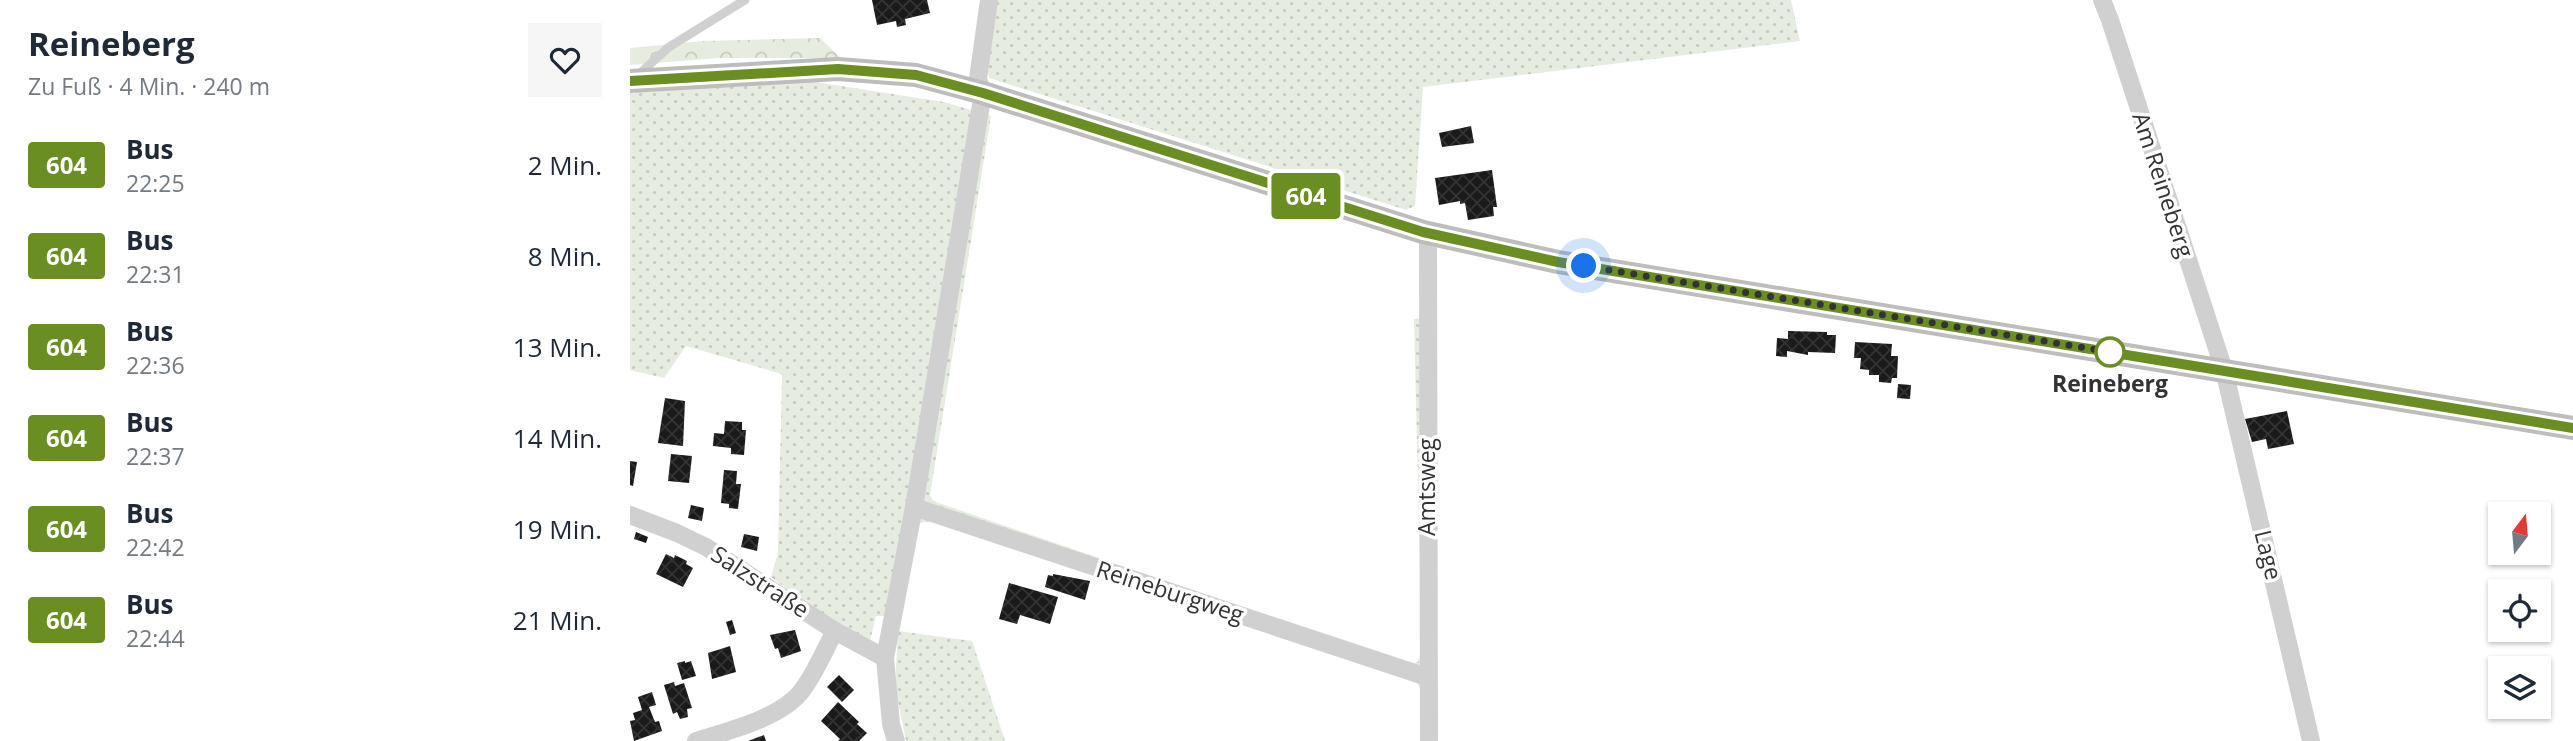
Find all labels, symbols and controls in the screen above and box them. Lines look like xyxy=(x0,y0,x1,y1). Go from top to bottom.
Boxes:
text: Reineberg xyxy=(28,21,195,66)
button: heart xyxy=(528,23,602,97)
text: Zu Fuß · 4 Min. · 240 m xyxy=(28,70,270,102)
street label: Am Reineberg xyxy=(2125,108,2203,262)
text: Bus xyxy=(126,131,173,167)
text: 2 Min. xyxy=(528,147,602,183)
text: 604 xyxy=(46,148,87,181)
text: 22:25 xyxy=(126,167,185,199)
line badge: 604 xyxy=(1266,173,1346,219)
text: 604 xyxy=(1285,179,1327,212)
text: Bus xyxy=(126,222,173,258)
text: 8 Min. xyxy=(528,238,602,274)
text: 604 xyxy=(46,239,87,272)
your location xyxy=(1566,248,1601,283)
text: 22:31 xyxy=(126,258,185,290)
text: Bus xyxy=(126,313,173,349)
text: 13 Min. xyxy=(513,329,602,365)
text: 604 xyxy=(46,330,87,363)
marker: Reineberg xyxy=(2095,337,2125,367)
text: 22:36 xyxy=(126,349,185,381)
place label: Reineberg xyxy=(2052,367,2168,399)
text: Bus xyxy=(126,404,173,440)
text: 14 Min. xyxy=(513,420,602,456)
text: 604 xyxy=(46,421,87,454)
street label: Amtsweg xyxy=(1410,437,1442,536)
text: 22:37 xyxy=(126,440,185,472)
text: Bus xyxy=(126,495,173,531)
north arrow xyxy=(2488,502,2552,565)
map controls xyxy=(2488,502,2551,719)
text: 19 Min. xyxy=(513,511,602,547)
text: 604 xyxy=(46,512,87,545)
street label: Lage xyxy=(2247,527,2291,583)
text: 22:42 xyxy=(126,531,185,563)
street label: Salzstraße xyxy=(705,538,816,625)
street label: Reineburgweg xyxy=(1092,552,1249,630)
button: locate xyxy=(2488,579,2551,642)
text: Bus xyxy=(126,586,173,622)
text: 21 Min. xyxy=(513,602,602,638)
text: 604 xyxy=(46,603,87,636)
text: 22:44 xyxy=(126,622,185,654)
button: layers xyxy=(2488,656,2551,719)

